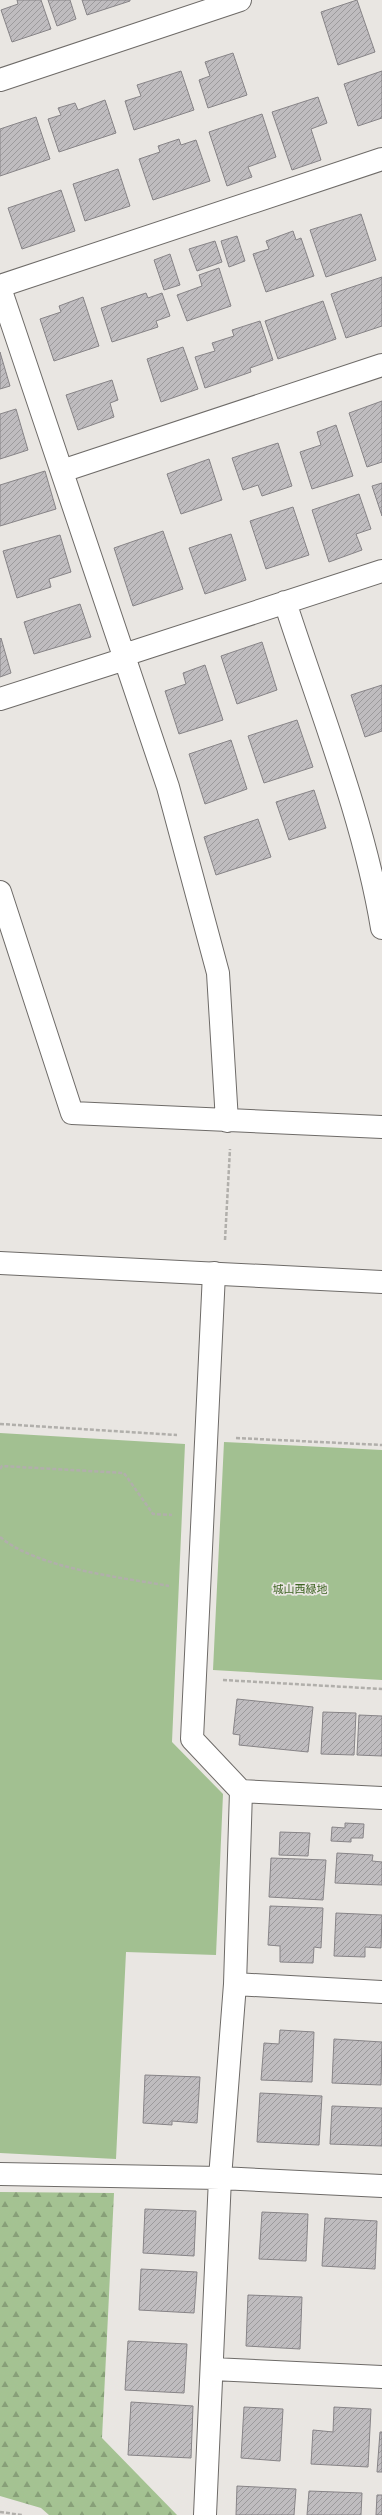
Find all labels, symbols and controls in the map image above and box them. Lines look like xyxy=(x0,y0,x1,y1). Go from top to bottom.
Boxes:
park label: 城山西緑地 xyxy=(273,1583,328,1596)

